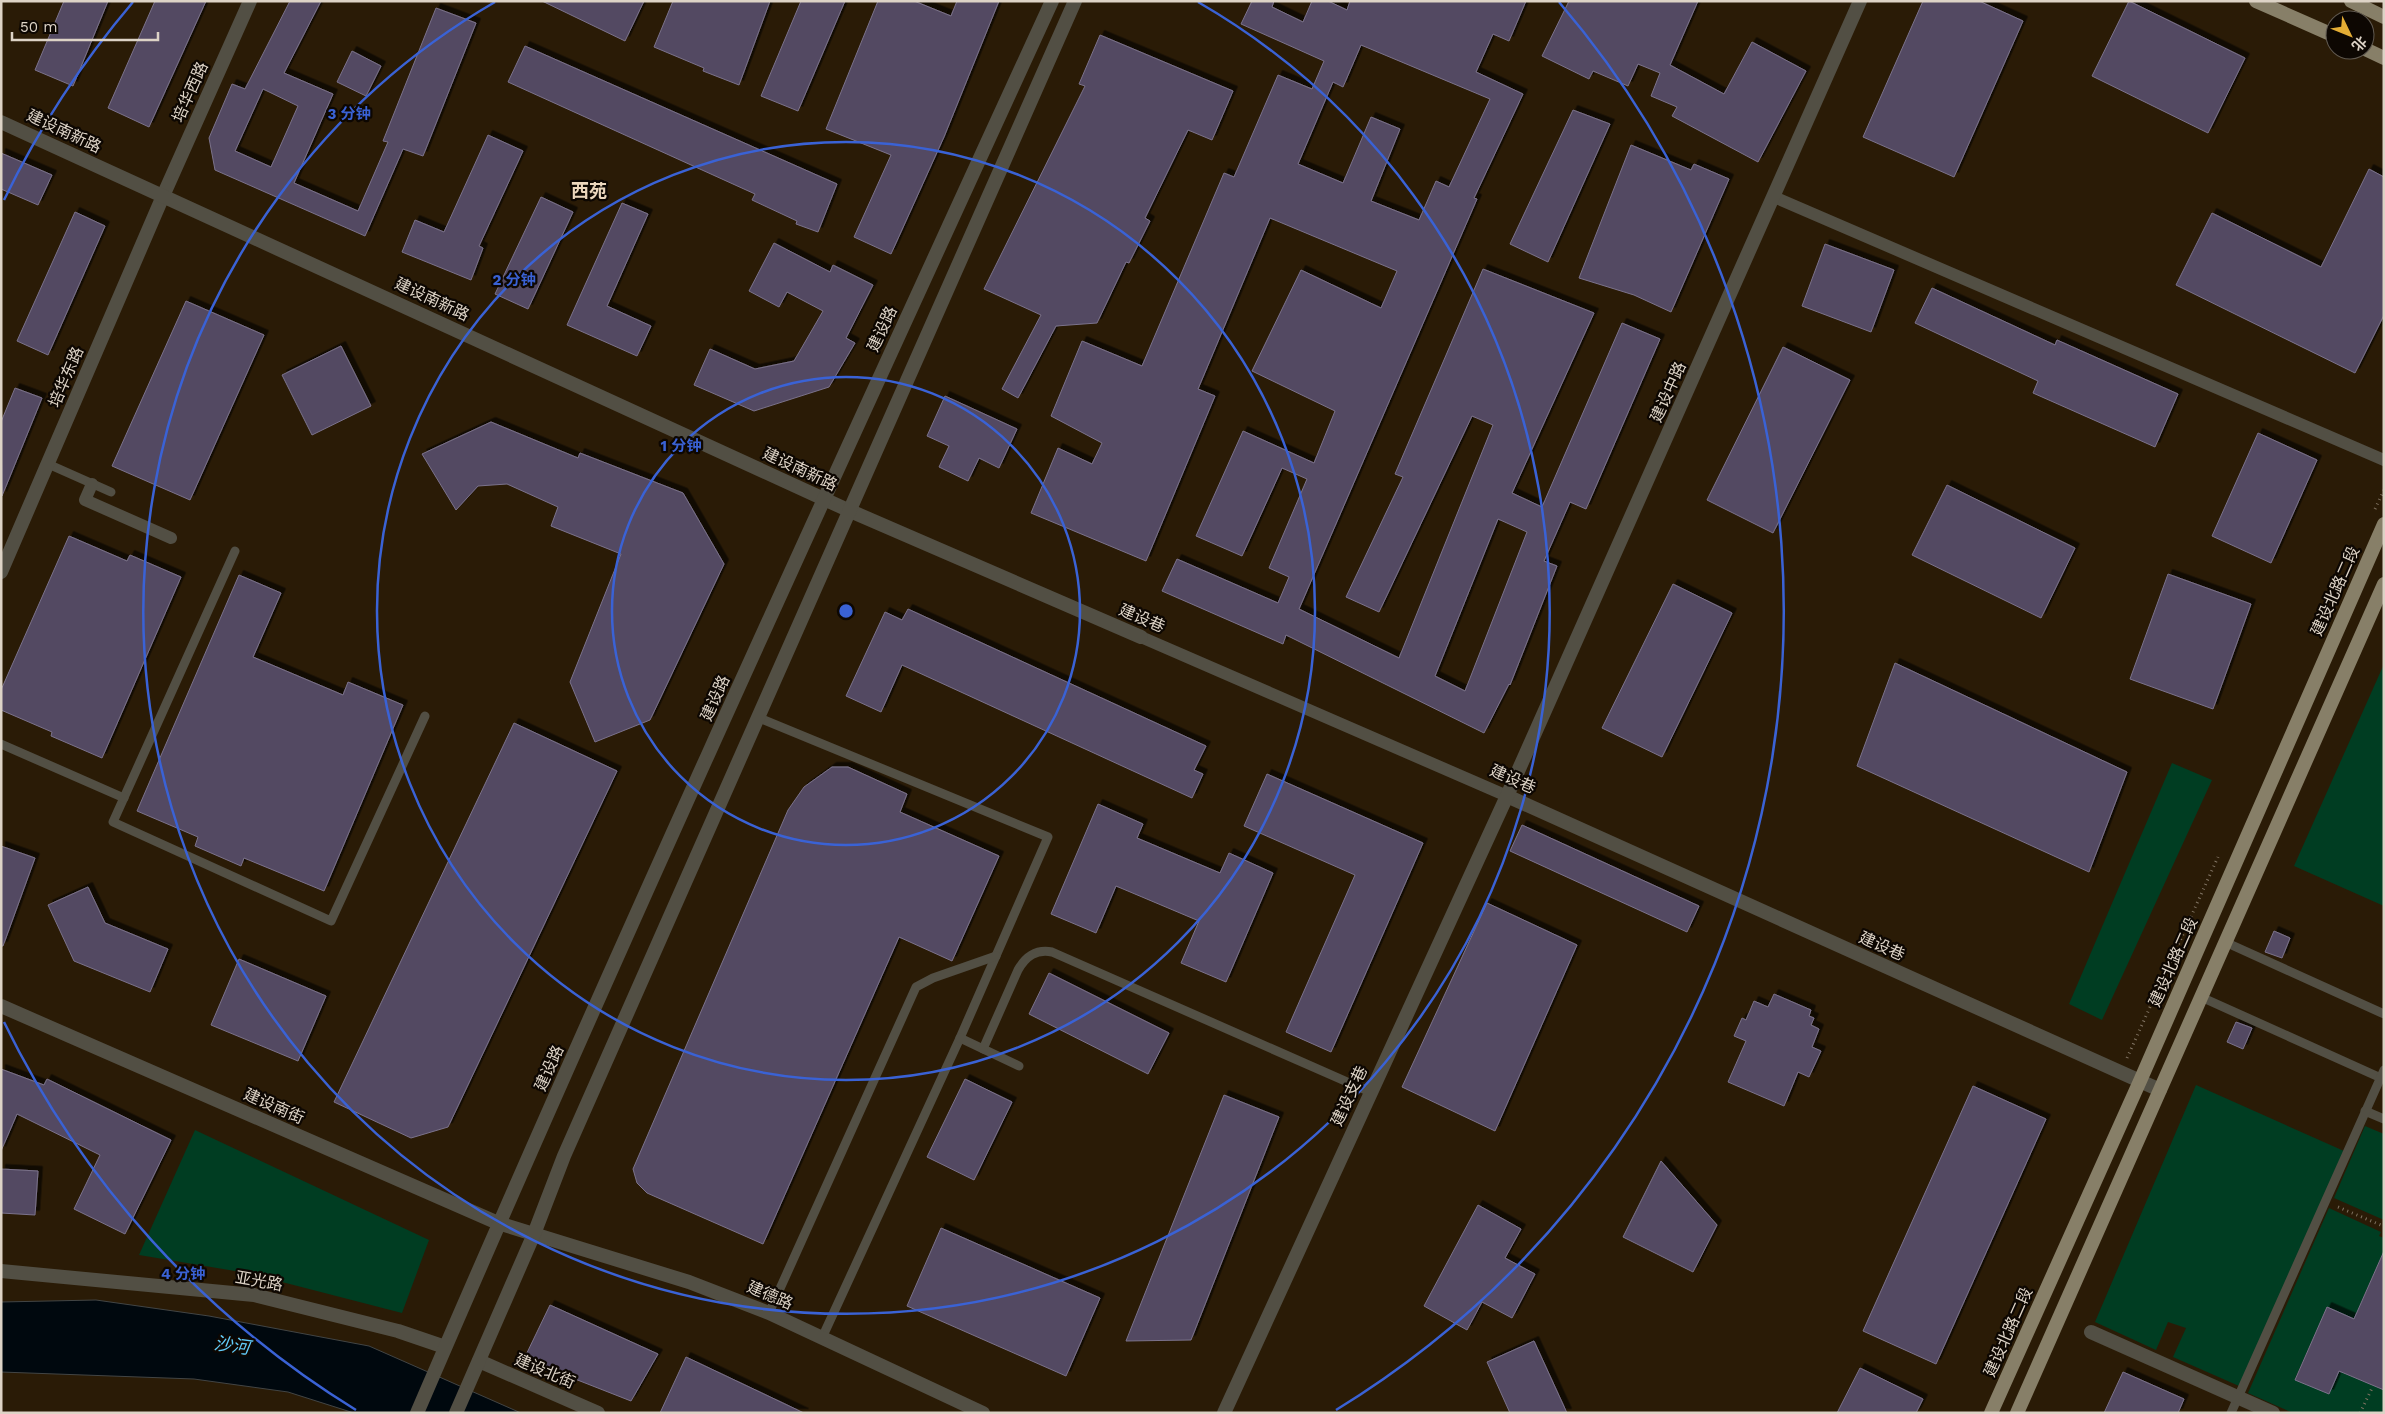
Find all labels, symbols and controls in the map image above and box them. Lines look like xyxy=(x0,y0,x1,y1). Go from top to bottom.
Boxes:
scale bar xyxy=(12,10,159,42)
north arrow xyxy=(2325,10,2375,60)
text: 50 m xyxy=(20,18,57,36)
text: 北 xyxy=(2349,33,2370,54)
street label: 培华西路 xyxy=(168,59,212,125)
street label: 建设南新路 xyxy=(24,105,104,157)
text: 3 分钟 xyxy=(327,105,371,123)
district label: 西苑 xyxy=(571,180,607,201)
text: 2 分钟 xyxy=(492,271,536,289)
street label: 建设南新路 xyxy=(392,273,472,325)
street label: 建设路 xyxy=(863,303,901,355)
street label: 培华东路 xyxy=(45,344,87,410)
street label: 建设中路 xyxy=(1646,359,1690,425)
text: 1 分钟 xyxy=(661,437,701,455)
street label: 建设南新路 xyxy=(760,443,840,495)
street label: 建设北路二段 xyxy=(2307,543,2363,639)
street label: 建设巷 xyxy=(1116,600,1168,636)
centre of rings xyxy=(837,602,855,620)
street label: 建设路 xyxy=(697,672,733,724)
street label: 建设巷 xyxy=(1487,761,1539,797)
street label: 建设北路二段 xyxy=(2145,914,2201,1010)
street label: 建设巷 xyxy=(1856,928,1908,964)
street label: 建设路 xyxy=(531,1042,567,1094)
street label: 建设支巷 xyxy=(1327,1063,1371,1129)
street label: 建设南街 xyxy=(241,1084,307,1128)
text: 4 分钟 xyxy=(161,1265,205,1283)
street label: 亚光路 xyxy=(234,1267,284,1295)
street label: 建德路 xyxy=(744,1277,796,1313)
street label: 建设北路二段 xyxy=(1980,1284,2036,1380)
water label: 沙河 xyxy=(213,1332,254,1358)
street label: 建设北街 xyxy=(512,1350,578,1392)

